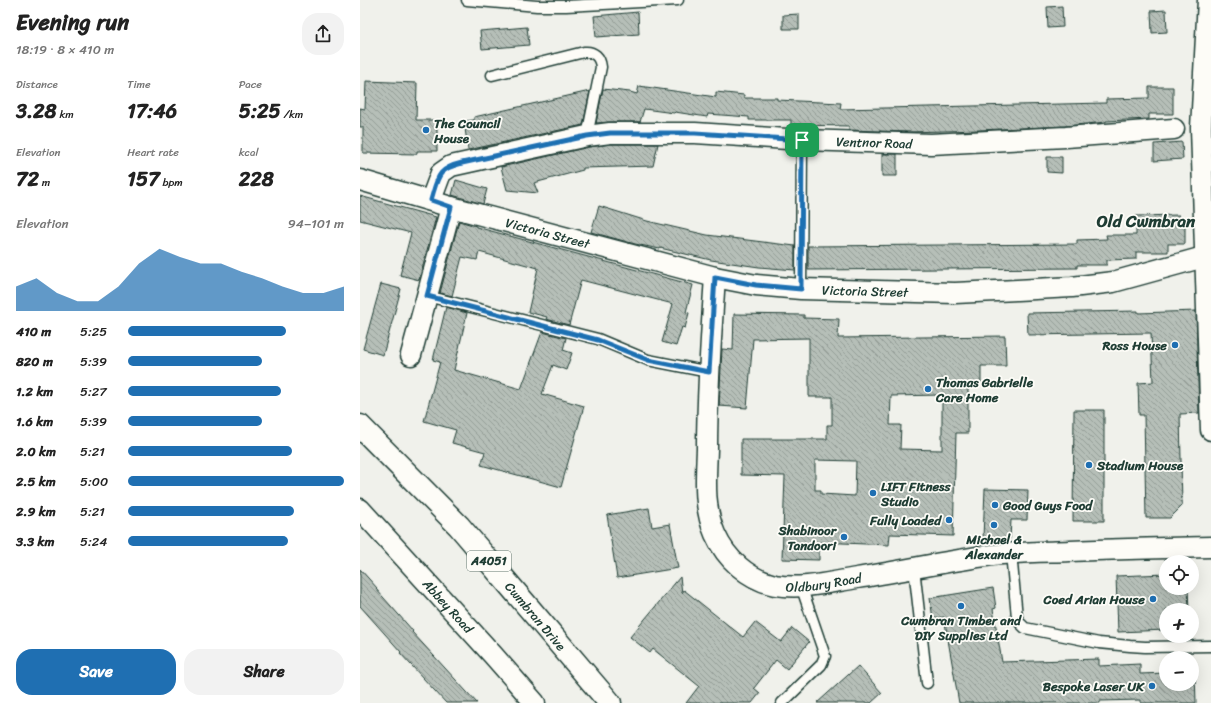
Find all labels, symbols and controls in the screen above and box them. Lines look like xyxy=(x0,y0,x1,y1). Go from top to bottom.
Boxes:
text: Evening run xyxy=(16,3,129,42)
button: share xyxy=(302,13,344,55)
text: 18:19 · 8 × 410 m xyxy=(16,38,114,61)
text: Distance xyxy=(16,75,58,94)
text: Time xyxy=(127,75,151,94)
text: Pace xyxy=(239,75,262,94)
text: 3.28 xyxy=(16,94,57,129)
text: 17:46 xyxy=(127,94,177,129)
text: 5:25 xyxy=(239,94,281,129)
text: km xyxy=(57,105,74,124)
text: /km xyxy=(281,105,303,124)
place label: The Council House xyxy=(433,112,502,150)
pin xyxy=(785,123,819,157)
marker: The Council House xyxy=(421,125,431,135)
icon: arrive xyxy=(791,129,813,151)
street label: Ventnor Road xyxy=(836,130,914,155)
text: Elevation xyxy=(16,143,61,162)
text: Heart rate xyxy=(127,143,179,162)
text: kcal xyxy=(239,143,259,162)
text: 72 xyxy=(16,162,39,197)
text: 157 xyxy=(127,162,160,197)
text: 228 xyxy=(239,162,274,197)
text: m xyxy=(39,173,50,192)
text: bpm xyxy=(160,173,183,192)
district label: Old Cwmbran xyxy=(1097,206,1196,236)
street label: Victoria Street xyxy=(503,210,593,255)
text: Elevation xyxy=(16,212,69,235)
text: 94–101 m xyxy=(288,212,344,235)
street label: Victoria Street xyxy=(821,278,909,303)
text: 410 m xyxy=(16,320,51,343)
text: 5:25 xyxy=(80,320,107,343)
place label: Ross House xyxy=(1101,334,1167,357)
marker: Ross House xyxy=(1170,340,1180,350)
text: 820 m xyxy=(16,350,53,373)
text: 5:39 xyxy=(80,350,107,373)
place label: Thomas Gabrielle Care Home xyxy=(935,371,1034,409)
text: 1.2 km xyxy=(16,380,53,403)
text: 5:27 xyxy=(80,380,107,403)
marker: Thomas Gabrielle Care Home xyxy=(923,384,933,394)
text: 1.6 km xyxy=(16,410,53,433)
text: 5:39 xyxy=(80,410,107,433)
text: 2.0 km xyxy=(16,440,56,463)
text: 5:21 xyxy=(80,440,105,463)
place label: Stadium House xyxy=(1096,454,1184,477)
marker: Stadium House xyxy=(1084,460,1094,470)
text: 2.5 km xyxy=(16,470,56,493)
text: 5:00 xyxy=(80,470,108,493)
place label: LIFT Fitness Studio xyxy=(880,475,951,513)
marker: LIFT Fitness Studio xyxy=(868,488,878,498)
place label: Good Guys Food xyxy=(1002,494,1093,517)
text: 2.9 km xyxy=(16,500,56,523)
text: 5:21 xyxy=(80,500,105,523)
marker: Good Guys Food xyxy=(990,500,1000,510)
place label: Fully Loaded xyxy=(869,509,942,532)
marker: Fully Loaded xyxy=(944,515,954,525)
place label: Shabinoor Tandoori xyxy=(778,519,838,557)
marker: Michael & Alexander xyxy=(989,520,999,530)
place label: Michael & Alexander xyxy=(964,528,1024,566)
text: 3.3 km xyxy=(16,530,54,553)
text: 5:24 xyxy=(80,530,108,553)
marker: Shabinoor Tandoori xyxy=(839,532,849,542)
road number: A4051 xyxy=(467,551,511,571)
map controls xyxy=(1159,555,1199,691)
button: locate xyxy=(1159,555,1199,595)
street label: Oldbury Road xyxy=(785,566,864,598)
street label: Abbey Road xyxy=(416,572,480,639)
street label: Cwmbran Drive xyxy=(499,576,572,656)
place label: Coed Arian House xyxy=(1043,588,1145,611)
marker: Coed Arian House xyxy=(1148,594,1158,604)
marker: Cwmbran Timber and DIY Supplies Ltd xyxy=(956,601,966,611)
button: + xyxy=(1159,603,1199,643)
place label: Cwmbran Timber and DIY Supplies Ltd xyxy=(900,609,1022,647)
button: Save xyxy=(16,649,176,695)
button: Share xyxy=(184,649,344,695)
button: − xyxy=(1159,651,1199,691)
place label: Bespoke Laser UK xyxy=(1043,675,1145,698)
marker: Bespoke Laser UK xyxy=(1147,681,1157,691)

